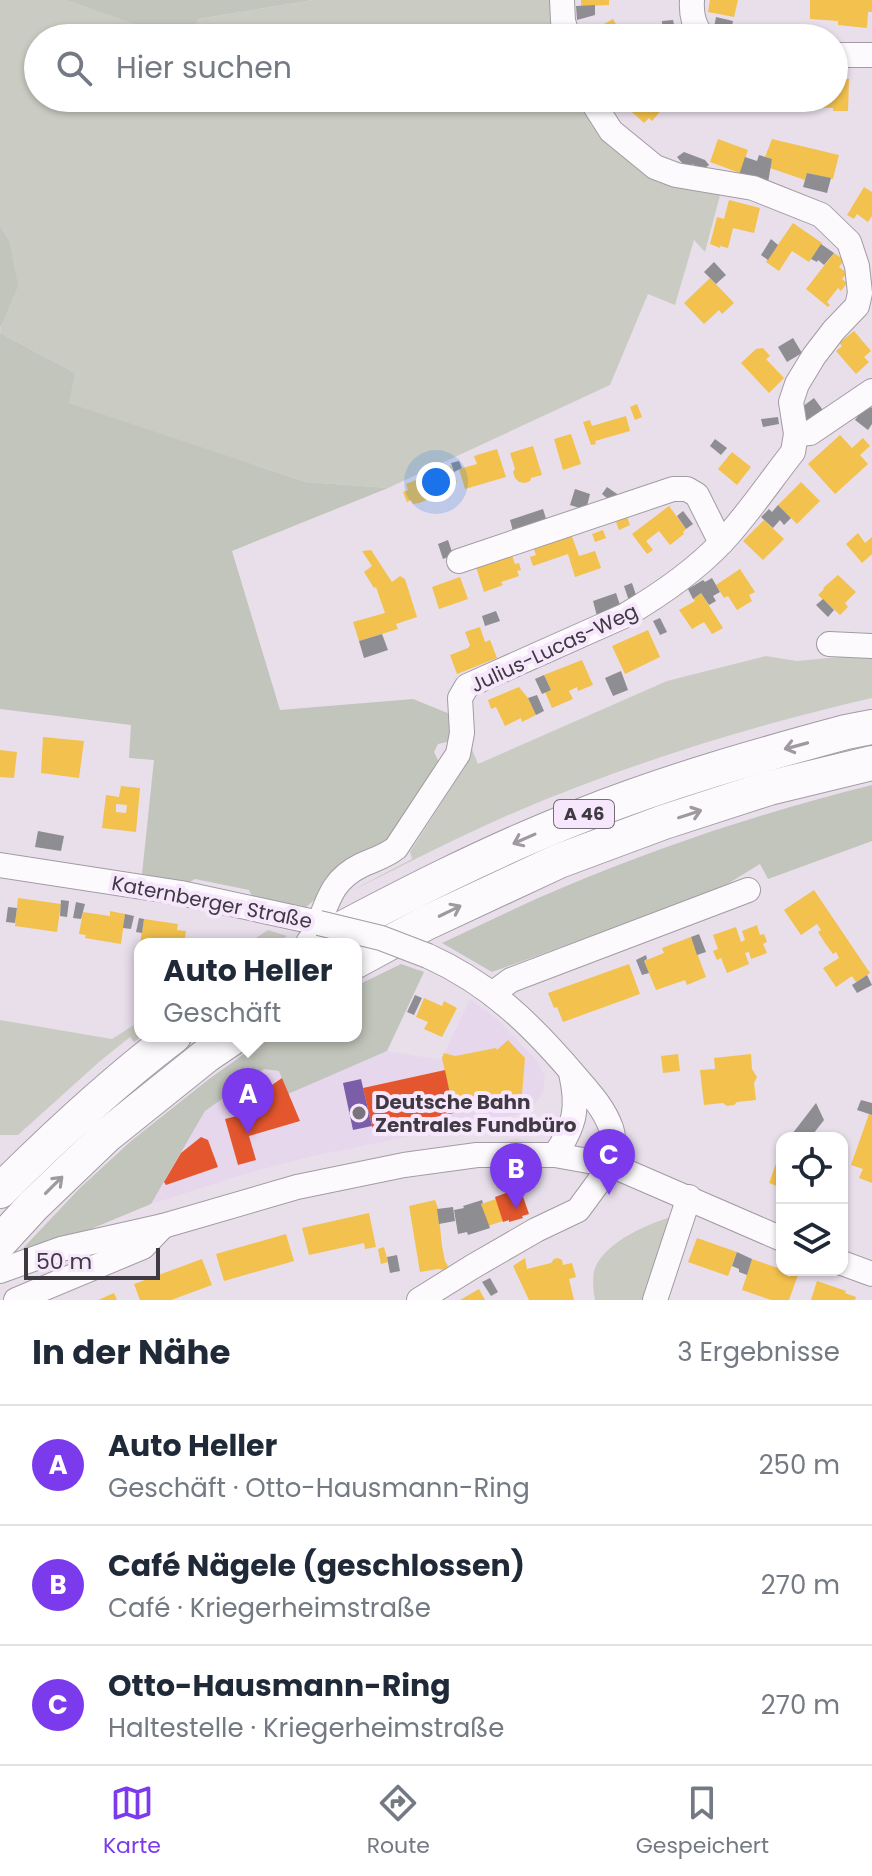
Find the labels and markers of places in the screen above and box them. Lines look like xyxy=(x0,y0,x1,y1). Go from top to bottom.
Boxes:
pin: A xyxy=(222,1068,274,1134)
place label: Deutsche Bahn Zentrales Fundbüro xyxy=(375,1088,577,1139)
marker: Deutsche Bahn Zentrales Fundbüro xyxy=(350,1104,368,1122)
pin: C xyxy=(583,1129,635,1195)
pin: B xyxy=(490,1143,542,1209)

